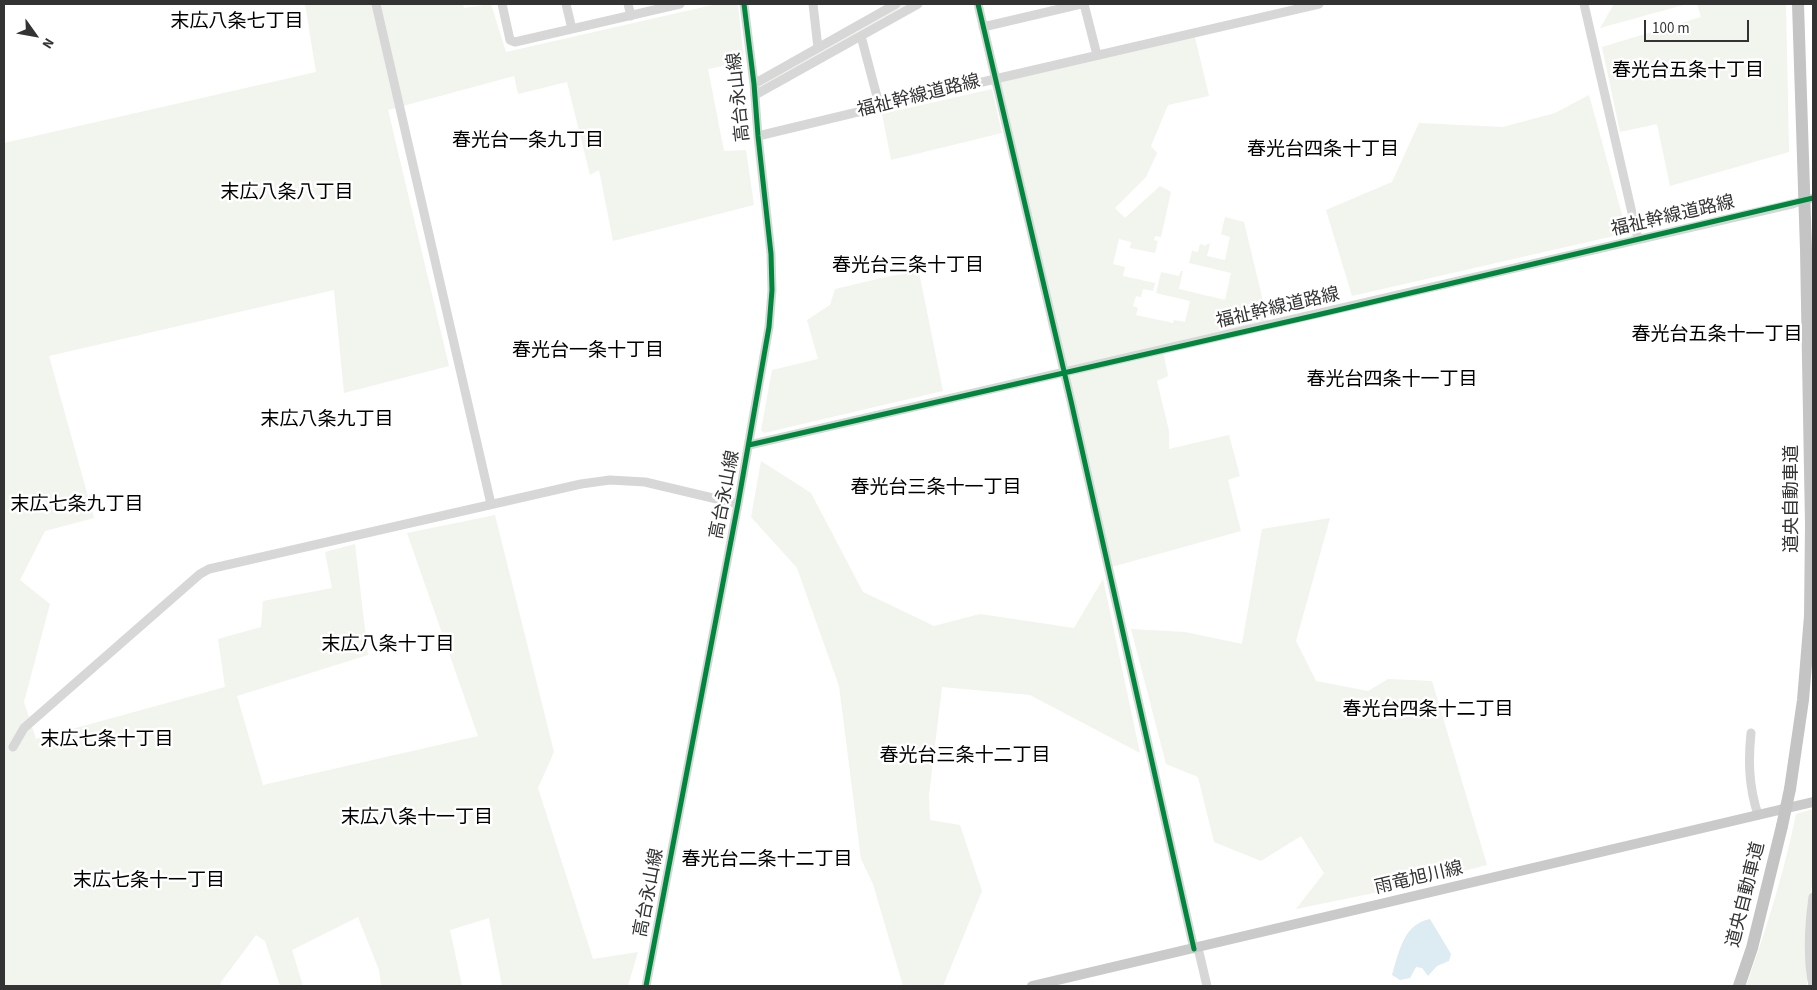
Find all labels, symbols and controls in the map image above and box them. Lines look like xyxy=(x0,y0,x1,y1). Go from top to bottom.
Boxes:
north arrow xyxy=(10,10,60,60)
scale bar xyxy=(1647,10,1752,42)
district label: 末広八条七丁目 xyxy=(171,12,303,34)
text: 100 m xyxy=(1652,18,1690,39)
text: N xyxy=(37,34,59,52)
street label: 高台永山線 xyxy=(725,51,755,143)
district label: 春光台五条十丁目 xyxy=(1612,61,1764,83)
street label: 福祉幹線道路線 xyxy=(855,71,983,123)
district label: 春光台一条九丁目 xyxy=(452,131,604,153)
district label: 春光台四条十丁目 xyxy=(1247,140,1399,162)
district label: 末広八条八丁目 xyxy=(221,183,353,205)
street label: 福祉幹線道路線 xyxy=(1609,192,1737,242)
district label: 春光台三条十丁目 xyxy=(832,256,984,278)
street label: 福祉幹線道路線 xyxy=(1214,284,1342,334)
district label: 春光台五条十一丁目 xyxy=(1632,325,1802,347)
district label: 春光台一条十丁目 xyxy=(512,341,664,363)
district label: 春光台四条十一丁目 xyxy=(1307,370,1477,392)
district label: 末広八条九丁目 xyxy=(261,410,393,432)
street label: 道央自動車道 xyxy=(1782,445,1804,553)
street label: 高台永山線 xyxy=(707,449,745,541)
district label: 春光台三条十一丁目 xyxy=(851,478,1021,500)
district label: 末広七条九丁目 xyxy=(11,495,143,517)
district label: 末広八条十丁目 xyxy=(322,635,454,657)
district label: 春光台四条十二丁目 xyxy=(1343,700,1513,722)
district label: 末広七条十丁目 xyxy=(41,730,173,752)
district label: 春光台三条十二丁目 xyxy=(880,746,1050,768)
district label: 末広八条十一丁目 xyxy=(341,808,493,830)
street label: 道央自動車道 xyxy=(1723,840,1771,950)
street label: 高台永山線 xyxy=(631,847,669,939)
district label: 春光台二条十二丁目 xyxy=(682,850,852,872)
street label: 雨竜旭川線 xyxy=(1373,858,1465,900)
district label: 末広七条十一丁目 xyxy=(73,871,225,893)

